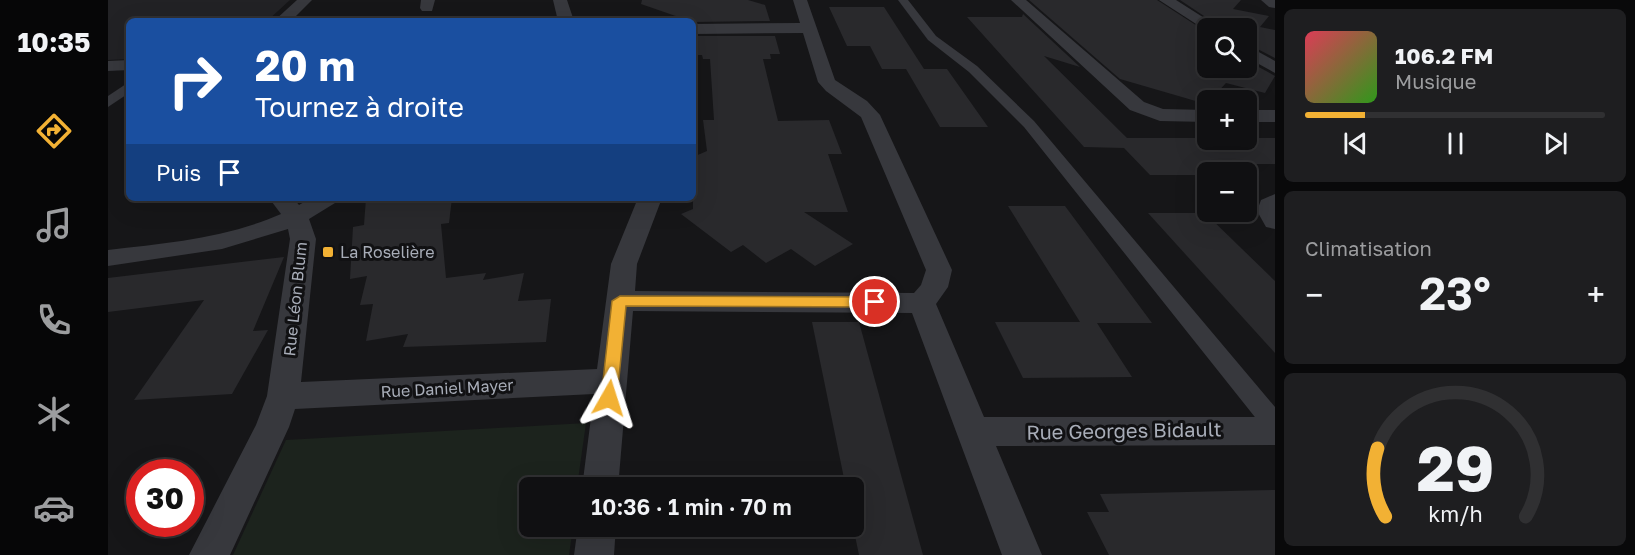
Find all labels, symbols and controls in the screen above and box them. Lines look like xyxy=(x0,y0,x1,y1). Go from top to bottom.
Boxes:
map controls xyxy=(1197,18,1257,222)
button: search xyxy=(1197,18,1257,78)
text: 10:35 xyxy=(17,26,91,58)
text: 20 m xyxy=(255,40,355,90)
icon: right xyxy=(156,42,234,120)
text: 106.2 FM xyxy=(1395,42,1493,69)
text: Musique xyxy=(1395,69,1476,93)
button: + xyxy=(1197,90,1257,150)
text: Tournez à droite xyxy=(255,91,464,123)
icon: directions xyxy=(33,110,75,152)
icon: previous xyxy=(1339,127,1372,160)
icon: pause xyxy=(1439,127,1472,160)
icon: next xyxy=(1539,127,1572,160)
icon: arrive xyxy=(213,156,246,189)
text: Puis xyxy=(156,159,201,186)
button: − xyxy=(1197,162,1257,222)
icon: music xyxy=(33,204,75,246)
text: Climatisation xyxy=(1305,236,1432,260)
street label: Rue Léon Blum xyxy=(279,241,311,357)
place label: La Roselière xyxy=(340,242,434,262)
marker: La Roselière xyxy=(321,245,335,259)
text: 23° xyxy=(1419,266,1491,320)
text: − xyxy=(1305,275,1323,314)
text: + xyxy=(1587,275,1605,314)
pin xyxy=(849,276,900,327)
icon: arrive xyxy=(858,285,891,318)
icon: phone xyxy=(33,299,75,341)
position arrow xyxy=(577,366,641,430)
street label: Rue Daniel Mayer xyxy=(380,375,514,401)
icon: climate xyxy=(33,393,75,435)
street label: Rue Georges Bidault xyxy=(1026,416,1222,444)
text: 29 xyxy=(1416,430,1494,505)
speed limit sign: 30 xyxy=(126,459,204,537)
icon: car xyxy=(33,487,75,529)
text: 10:36 · 1 min · 70 m xyxy=(591,493,792,520)
text: km/h xyxy=(1428,501,1482,527)

